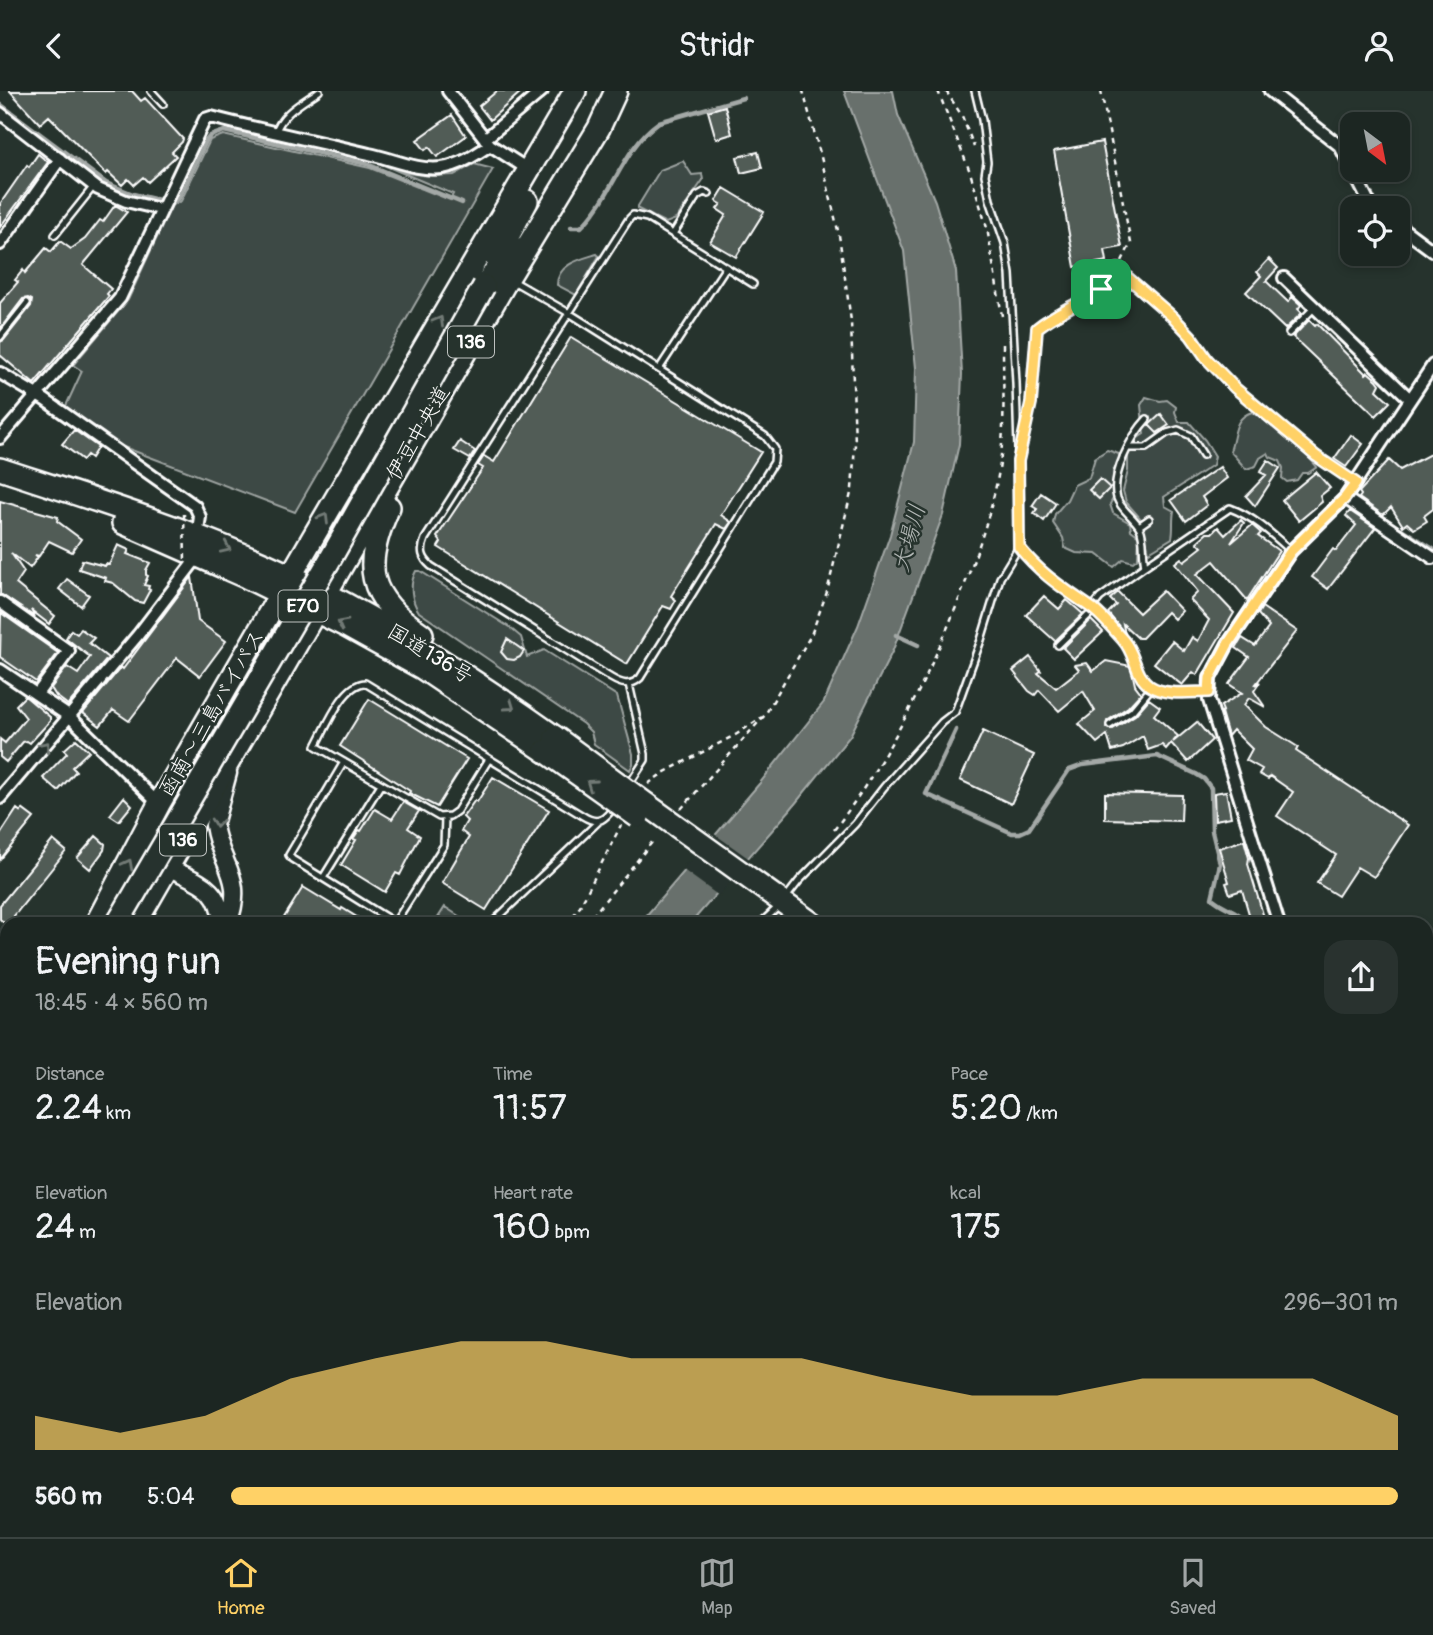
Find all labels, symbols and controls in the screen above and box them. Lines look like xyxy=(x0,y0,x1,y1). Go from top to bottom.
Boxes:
text: Stridr xyxy=(679,26,754,66)
icon: back xyxy=(35,27,73,65)
icon: person xyxy=(1360,27,1398,65)
north arrow xyxy=(1340,112,1410,182)
map controls xyxy=(1340,112,1410,266)
button: locate xyxy=(1340,196,1410,266)
pin xyxy=(1071,259,1131,319)
icon: arrive xyxy=(1082,270,1120,308)
one-way arrow xyxy=(431,316,444,329)
road number: 136 xyxy=(448,326,494,357)
street label: 伊豆中央道 xyxy=(380,381,456,485)
water label: 大場川 xyxy=(886,501,932,575)
one-way arrow xyxy=(316,512,329,525)
one-way arrow xyxy=(219,540,231,554)
road number: E70 xyxy=(278,591,328,621)
street label: 国道136号 xyxy=(382,618,478,690)
one-way arrow xyxy=(337,619,349,632)
street label: 函南～三島バイパス xyxy=(153,625,271,801)
one-way arrow xyxy=(502,697,515,710)
one-way arrow xyxy=(37,742,49,755)
one-way arrow xyxy=(586,780,599,792)
one-way arrow xyxy=(210,818,225,829)
road number: 136 xyxy=(160,825,206,855)
one-way arrow xyxy=(119,859,133,871)
text: Evening run xyxy=(35,938,221,986)
button: share xyxy=(1324,940,1398,1014)
text: 18:45 · 4 × 560 m xyxy=(35,988,208,1017)
text: Distance xyxy=(35,1062,104,1086)
text: Time xyxy=(493,1062,532,1086)
text: Pace xyxy=(950,1062,988,1086)
text: 2.24 xyxy=(35,1086,102,1130)
text: 11:57 xyxy=(493,1086,567,1130)
text: 5:20 xyxy=(950,1086,1022,1130)
text: km xyxy=(102,1101,131,1125)
text: /km xyxy=(1022,1101,1058,1125)
text: Elevation xyxy=(35,1181,107,1205)
text: Heart rate xyxy=(493,1181,573,1205)
text: kcal xyxy=(950,1181,981,1205)
text: 24 xyxy=(35,1205,75,1249)
text: 160 xyxy=(493,1205,551,1249)
text: 175 xyxy=(950,1205,1002,1249)
text: m xyxy=(75,1220,96,1244)
text: bpm xyxy=(551,1220,590,1244)
text: Elevation xyxy=(35,1288,123,1317)
text: 296–301 m xyxy=(1283,1288,1398,1317)
text: 560 m xyxy=(35,1482,102,1511)
text: 5:04 xyxy=(147,1482,195,1511)
tab: Home xyxy=(217,1554,265,1620)
tab: Map xyxy=(698,1554,736,1620)
tab: Saved xyxy=(1169,1554,1216,1620)

